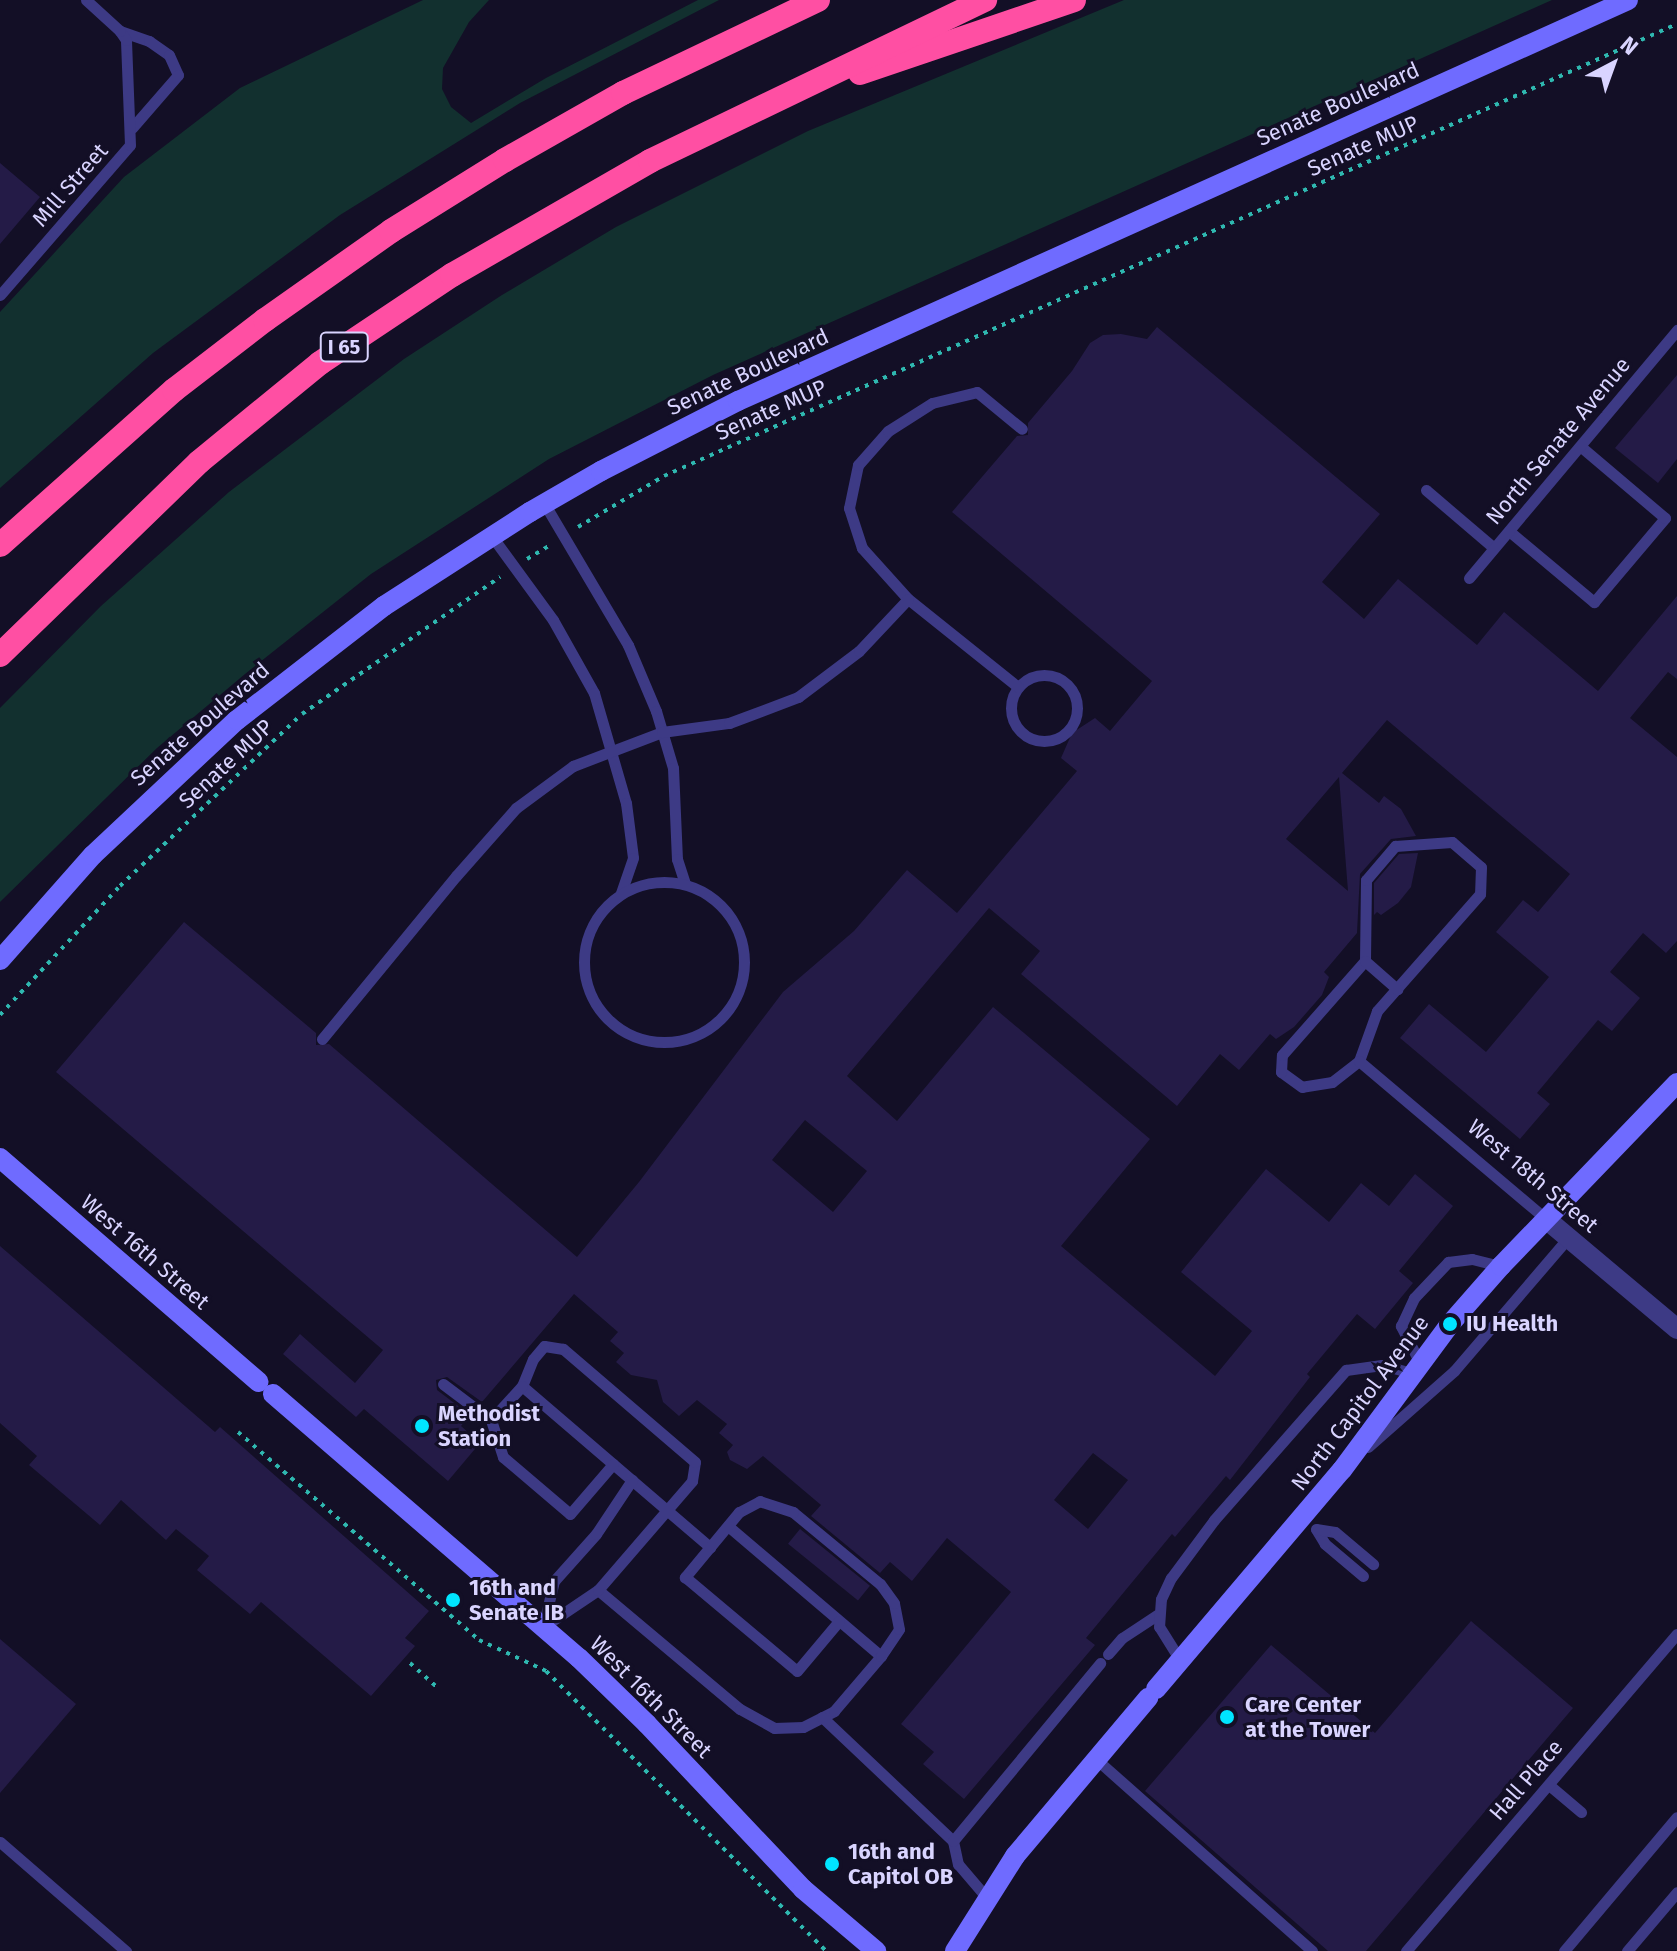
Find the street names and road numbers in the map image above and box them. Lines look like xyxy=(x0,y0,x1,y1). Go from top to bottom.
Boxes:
street label: Senate Boulevard xyxy=(1253,56,1423,152)
street label: Senate MUP xyxy=(1303,110,1423,182)
street label: Mill Street xyxy=(27,138,113,232)
street label: Senate Boulevard xyxy=(663,323,833,421)
road number: I 65 xyxy=(318,331,370,363)
street label: North Senate Avenue xyxy=(1480,352,1636,530)
street label: Senate MUP xyxy=(711,374,831,446)
street label: Senate Boulevard xyxy=(125,657,275,791)
street label: Senate MUP xyxy=(174,714,278,814)
street label: West 18th Street xyxy=(1462,1114,1604,1238)
street label: West 16th Street xyxy=(75,1189,215,1315)
street label: North Capitol Avenue xyxy=(1286,1310,1434,1496)
street label: West 16th Street xyxy=(585,1631,717,1763)
street label: Hall Place xyxy=(1484,1734,1568,1826)

